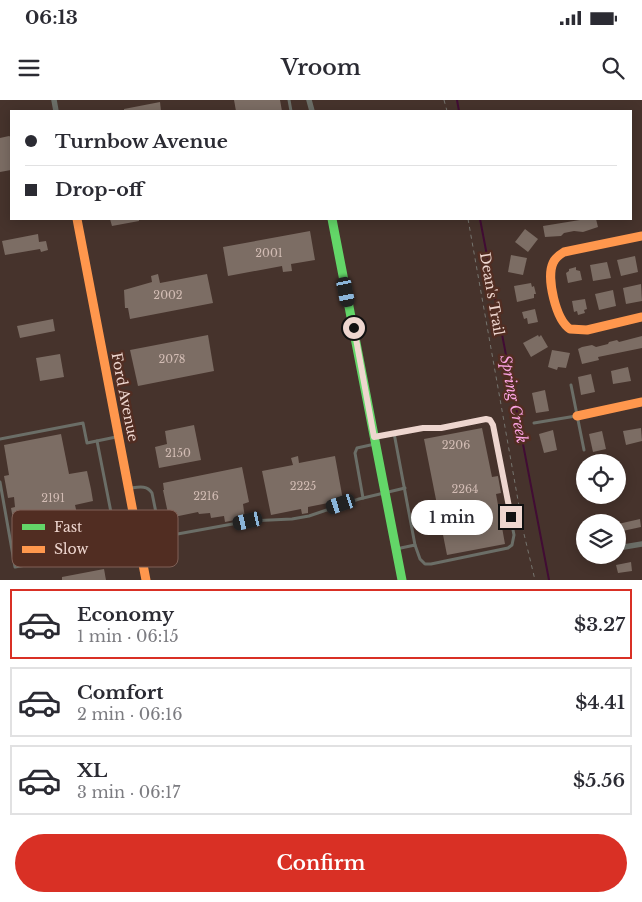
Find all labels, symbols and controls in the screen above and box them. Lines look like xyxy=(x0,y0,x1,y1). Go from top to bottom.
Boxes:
text: 06:13 xyxy=(25,6,78,29)
icon: menu xyxy=(15,54,43,82)
text: Vroom xyxy=(281,54,361,81)
icon: search xyxy=(599,54,627,82)
text: Turnbow Avenue xyxy=(55,130,228,153)
text: Drop-off xyxy=(55,178,144,201)
house number: 2001 xyxy=(255,246,283,260)
street label: Dean's Trail xyxy=(476,251,508,337)
car xyxy=(335,276,356,308)
house number: 2002 xyxy=(153,288,183,302)
route start xyxy=(343,317,365,339)
street label: Ford Avenue xyxy=(108,351,142,443)
house number: 2078 xyxy=(159,352,185,366)
water label: Spring Creek xyxy=(496,353,532,445)
house number: 2206 xyxy=(442,438,470,452)
house number: 2150 xyxy=(165,446,191,460)
map controls xyxy=(576,454,626,564)
button: locate xyxy=(576,454,626,504)
house number: 2225 xyxy=(290,479,316,493)
house number: 2264 xyxy=(451,482,479,496)
house number: 2216 xyxy=(193,489,219,503)
house number: 2191 xyxy=(41,491,65,505)
car xyxy=(324,492,357,516)
callout: 1 min xyxy=(411,500,494,534)
route end xyxy=(500,506,522,528)
text: 1 min xyxy=(429,507,475,527)
legend xyxy=(12,510,178,567)
car xyxy=(231,510,264,532)
button: layers xyxy=(576,514,626,564)
text: Fast xyxy=(54,518,83,536)
text: Slow xyxy=(54,540,88,558)
icon: car xyxy=(17,602,62,647)
text: Economy xyxy=(77,603,174,626)
text: $3.27 xyxy=(574,613,625,636)
text: 1 min · 06:15 xyxy=(77,626,179,646)
icon: car xyxy=(17,680,62,725)
text: Comfort xyxy=(77,681,164,704)
text: $4.41 xyxy=(575,691,625,714)
text: 2 min · 06:16 xyxy=(77,704,183,724)
icon: car xyxy=(17,758,62,803)
text: XL xyxy=(77,759,107,782)
text: $5.56 xyxy=(573,769,625,792)
text: 3 min · 06:17 xyxy=(77,782,180,802)
button: Confirm xyxy=(15,834,627,892)

